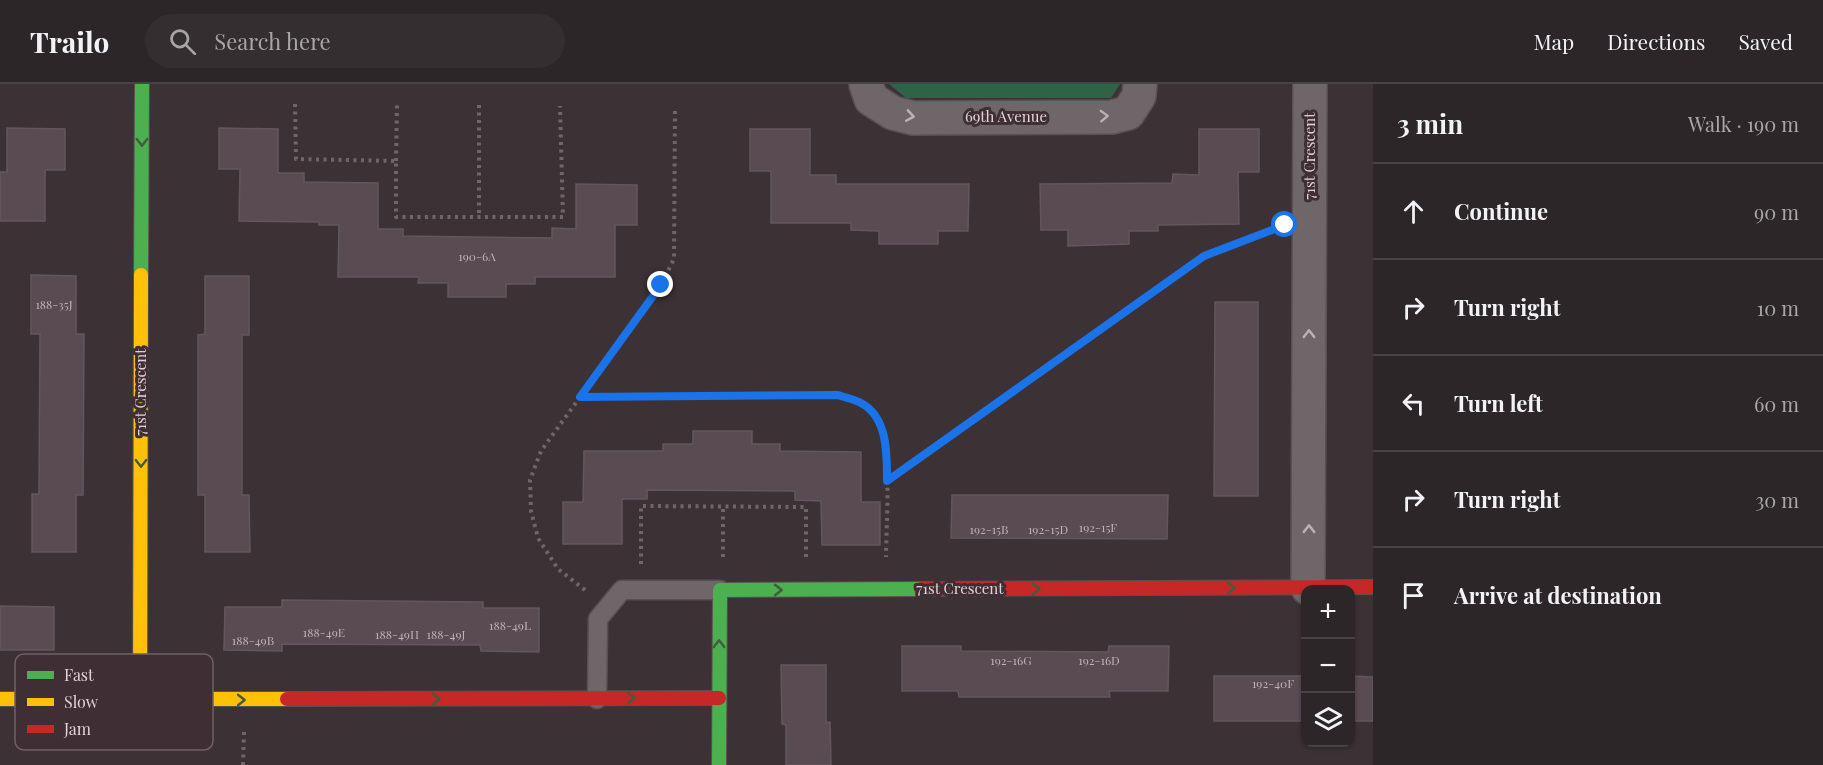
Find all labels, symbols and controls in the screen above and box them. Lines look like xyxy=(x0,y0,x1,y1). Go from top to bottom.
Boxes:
search box xyxy=(145,14,565,68)
text: Trailo xyxy=(30,23,109,60)
icon: search xyxy=(166,25,199,58)
text: Search here xyxy=(214,26,331,56)
text: Map xyxy=(1533,27,1574,55)
text: Directions xyxy=(1607,27,1705,55)
text: Saved xyxy=(1738,27,1793,55)
street label: 69th Avenue xyxy=(965,106,1047,126)
text: 3 min xyxy=(1397,106,1463,141)
one-way arrow xyxy=(905,110,914,122)
one-way arrow xyxy=(1100,110,1109,123)
text: Walk · 190 m xyxy=(1688,110,1799,137)
street label: 71st Crescent xyxy=(1299,112,1319,200)
one-way arrow xyxy=(136,138,148,147)
icon: ahead xyxy=(1397,195,1430,228)
text: Continue xyxy=(1454,196,1548,226)
text: 90 m xyxy=(1754,198,1799,225)
route start xyxy=(1271,211,1297,237)
house number: 190-6A xyxy=(458,248,496,264)
route end xyxy=(647,271,673,297)
icon: right xyxy=(1397,291,1430,324)
text: Turn right xyxy=(1454,292,1560,322)
text: 10 m xyxy=(1757,294,1799,321)
house number: 188-35J xyxy=(35,296,73,312)
one-way arrow xyxy=(1303,330,1315,339)
street label: 71st Crescent xyxy=(130,348,150,436)
icon: left xyxy=(1397,387,1430,420)
text: Turn left xyxy=(1454,388,1543,418)
text: 60 m xyxy=(1754,390,1799,417)
one-way arrow xyxy=(135,459,147,468)
icon: right xyxy=(1397,483,1430,516)
text: Turn right xyxy=(1454,484,1560,514)
text: 30 m xyxy=(1755,486,1799,513)
house number: 192-15F xyxy=(1079,519,1117,535)
house number: 192-15B xyxy=(969,521,1009,537)
house number: 192-15D xyxy=(1028,521,1068,537)
one-way arrow xyxy=(1303,525,1315,534)
street label: 71st Crescent xyxy=(916,578,1004,598)
icon: arrive xyxy=(1397,579,1430,612)
text: Arrive at destination xyxy=(1454,580,1662,610)
one-way arrow xyxy=(1227,582,1236,594)
one-way arrow xyxy=(1032,583,1041,595)
one-way arrow xyxy=(774,584,783,596)
map controls xyxy=(1301,585,1355,747)
button: + xyxy=(1301,585,1355,639)
house number: 188-49L xyxy=(489,617,531,633)
house number: 188-49E xyxy=(303,624,345,640)
house number: 188-49H xyxy=(375,626,419,642)
house number: 188-49J xyxy=(427,626,466,642)
house number: 188-49B xyxy=(232,632,274,648)
button: − xyxy=(1301,639,1355,693)
one-way arrow xyxy=(713,640,725,649)
house number: 192-16G xyxy=(990,652,1032,668)
house number: 192-16D xyxy=(1078,652,1120,668)
legend xyxy=(15,654,213,750)
text: Fast xyxy=(64,664,94,685)
house number: 192-40F xyxy=(1252,675,1294,691)
text: Slow xyxy=(64,691,99,712)
one-way arrow xyxy=(626,692,635,704)
one-way arrow xyxy=(431,693,440,705)
button: layers xyxy=(1301,693,1355,747)
one-way arrow xyxy=(236,694,245,706)
text: Jam xyxy=(63,718,91,739)

